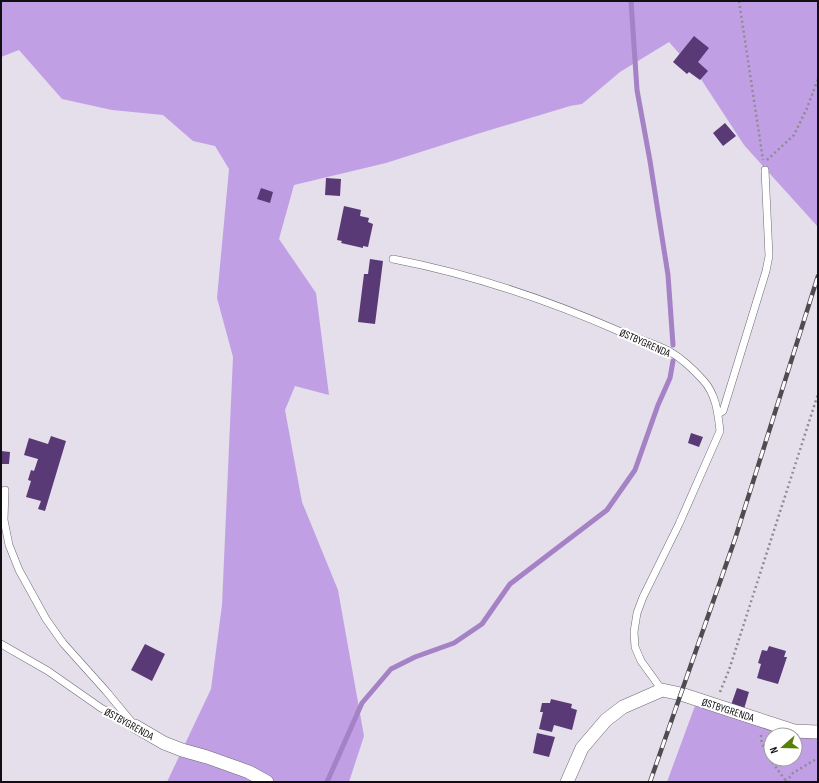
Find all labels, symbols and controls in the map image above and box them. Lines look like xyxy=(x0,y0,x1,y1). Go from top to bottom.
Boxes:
street label: ØSTBYGRENDA xyxy=(618,326,673,360)
street label: ØSTBYGRENDA xyxy=(700,695,756,725)
street label: ØSTBYGRENDA xyxy=(102,705,156,743)
north arrow xyxy=(763,727,803,767)
text: N xyxy=(767,745,781,755)

